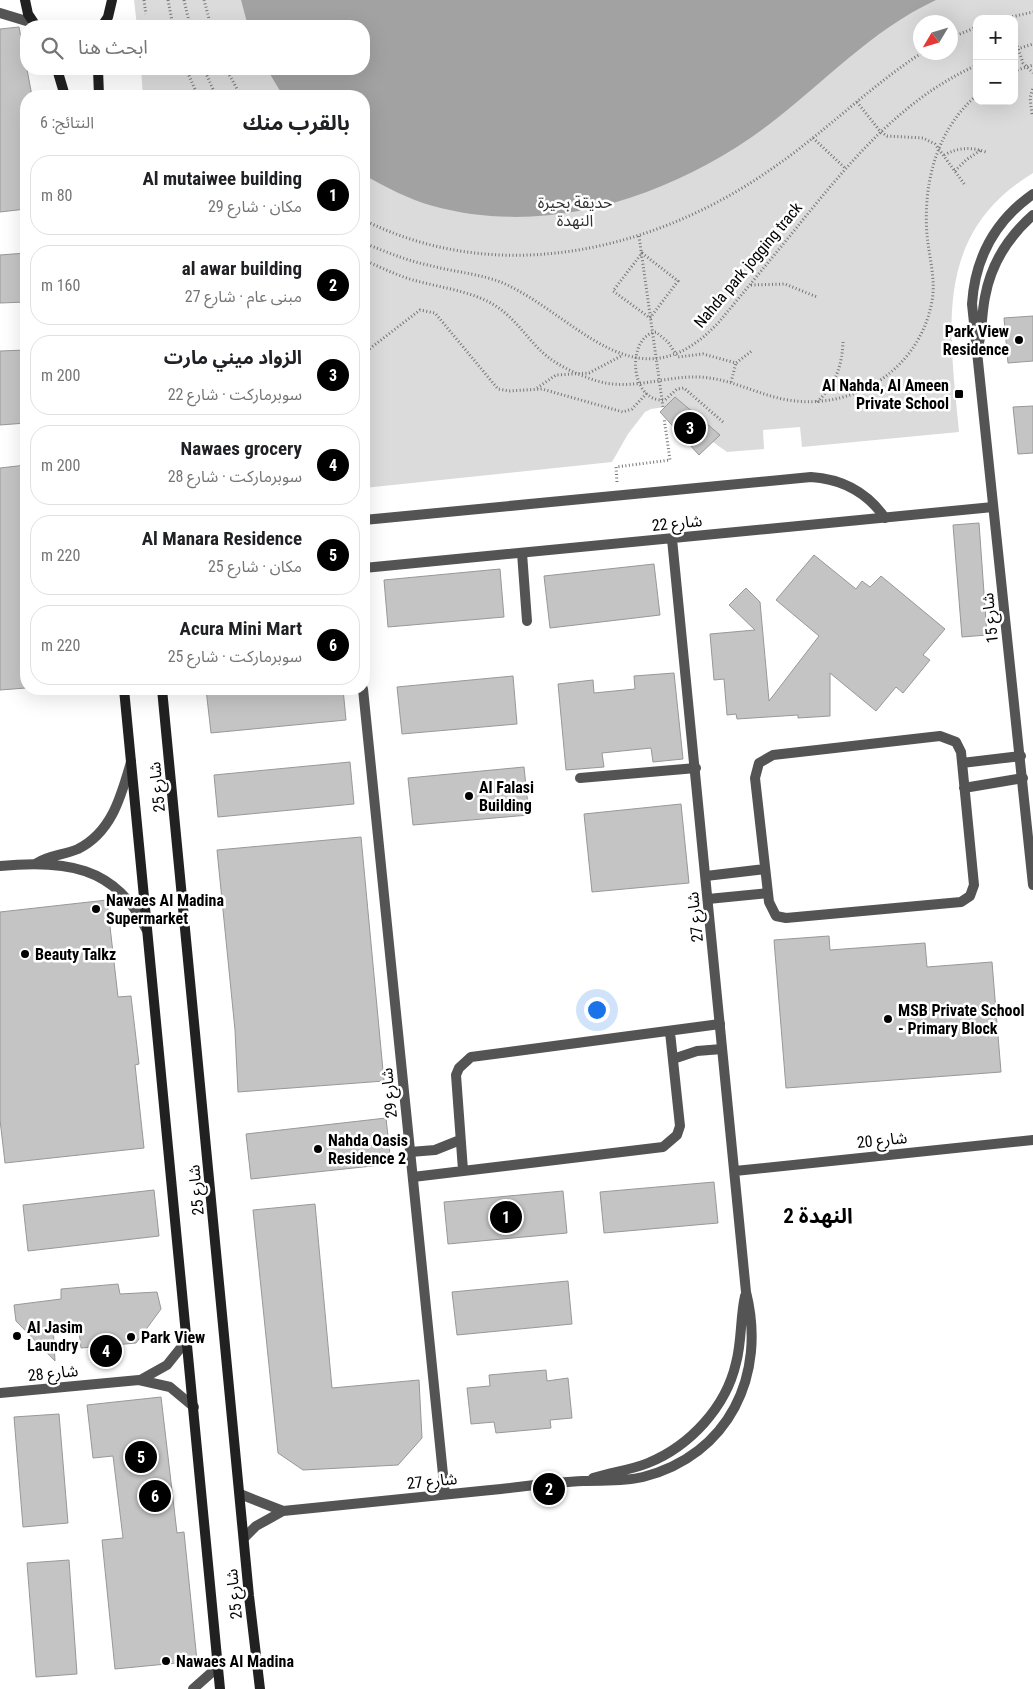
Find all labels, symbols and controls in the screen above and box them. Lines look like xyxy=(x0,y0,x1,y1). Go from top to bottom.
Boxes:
north arrow xyxy=(913,15,958,60)
map controls xyxy=(973,15,1018,105)
button: + xyxy=(973,15,1018,60)
search box xyxy=(20,20,370,75)
icon: search xyxy=(38,34,66,62)
text: ابحث هنا xyxy=(78,36,148,59)
button: − xyxy=(973,60,1018,105)
text: بالقرب منك xyxy=(243,111,350,135)
text: النتائج: 6 xyxy=(40,113,94,132)
text: Al mutaiwee building xyxy=(142,167,302,190)
text: 80 m xyxy=(41,186,73,205)
text: 1 xyxy=(329,186,337,205)
park label: حديقة بحيرة النهدة xyxy=(538,193,612,230)
text: مكان · شارع 29 xyxy=(208,197,302,216)
street label: Nahda park jogging track xyxy=(690,198,807,332)
text: al awar building xyxy=(182,257,302,280)
text: 160 m xyxy=(41,276,80,295)
text: 2 xyxy=(329,276,337,295)
text: مبنى عام · شارع 27 xyxy=(185,287,302,306)
place label: Park View Residence xyxy=(943,322,1009,359)
marker: Park View Residence xyxy=(1013,334,1025,346)
text: الزواد ميني مارت xyxy=(164,346,302,369)
text: 200 m xyxy=(41,366,80,385)
text: 3 xyxy=(329,366,337,385)
place label: Al Nahda, Al Ameen Private School xyxy=(822,376,949,413)
text: سوبرماركت · شارع 22 xyxy=(168,385,302,404)
marker: Al Nahda, Al Ameen Private School xyxy=(953,388,965,400)
pin: 3 xyxy=(674,409,706,447)
text: Nawaes grocery xyxy=(181,437,302,460)
text: 200 m xyxy=(41,456,80,475)
text: 4 xyxy=(329,456,337,475)
text: سوبرماركت · شارع 28 xyxy=(168,467,302,486)
street label: شارع 22 xyxy=(651,511,703,538)
text: Al Manara Residence xyxy=(142,527,302,550)
text: 220 m xyxy=(41,546,80,565)
text: 5 xyxy=(329,546,337,565)
text: مكان · شارع 25 xyxy=(208,557,302,576)
street label: شارع 15 xyxy=(978,592,1005,644)
text: Acura Mini Mart xyxy=(180,617,302,640)
text: 220 m xyxy=(41,636,80,655)
text: 6 xyxy=(329,636,337,655)
text: سوبرماركت · شارع 25 xyxy=(168,647,302,666)
street label: شارع 25 xyxy=(145,761,172,813)
place label: Al Falasi Building xyxy=(479,778,534,815)
marker: Al Falasi Building xyxy=(463,790,475,802)
place label: Nawaes Al Madina Supermarket xyxy=(106,891,224,928)
street label: شارع 27 xyxy=(683,891,710,943)
marker: Nawaes Al Madina Supermarket xyxy=(90,903,102,915)
place label: Beauty Talkz xyxy=(35,945,116,964)
marker: Beauty Talkz xyxy=(19,948,31,960)
your location xyxy=(584,997,610,1023)
place label: MSB Private School - Primary Block xyxy=(898,1001,1025,1038)
marker: MSB Private School - Primary Block xyxy=(882,1013,894,1025)
street label: شارع 29 xyxy=(377,1067,404,1119)
street label: شارع 20 xyxy=(856,1128,908,1155)
place label: Nahda Oasis Residence 2 xyxy=(328,1131,408,1168)
marker: Nahda Oasis Residence 2 xyxy=(312,1143,324,1155)
street label: شارع 25 xyxy=(184,1164,211,1216)
pin: 1 xyxy=(490,1198,522,1236)
district label: النهدة 2 xyxy=(783,1204,853,1228)
place label: Al Jasim Laundry xyxy=(27,1318,83,1355)
place label: Park View xyxy=(141,1328,205,1347)
marker: Al Jasim Laundry xyxy=(11,1330,23,1342)
marker: Park View xyxy=(125,1331,137,1343)
pin: 4 xyxy=(90,1332,122,1370)
street label: شارع 28 xyxy=(27,1361,79,1388)
pin: 5 xyxy=(125,1438,157,1476)
street label: شارع 27 xyxy=(406,1469,458,1496)
pin: 2 xyxy=(533,1470,565,1508)
pin: 6 xyxy=(139,1477,171,1515)
street label: شارع 25 xyxy=(222,1568,249,1620)
place label: Nawaes Al Madina xyxy=(176,1652,294,1671)
marker: Nawaes Al Madina xyxy=(160,1655,172,1667)

